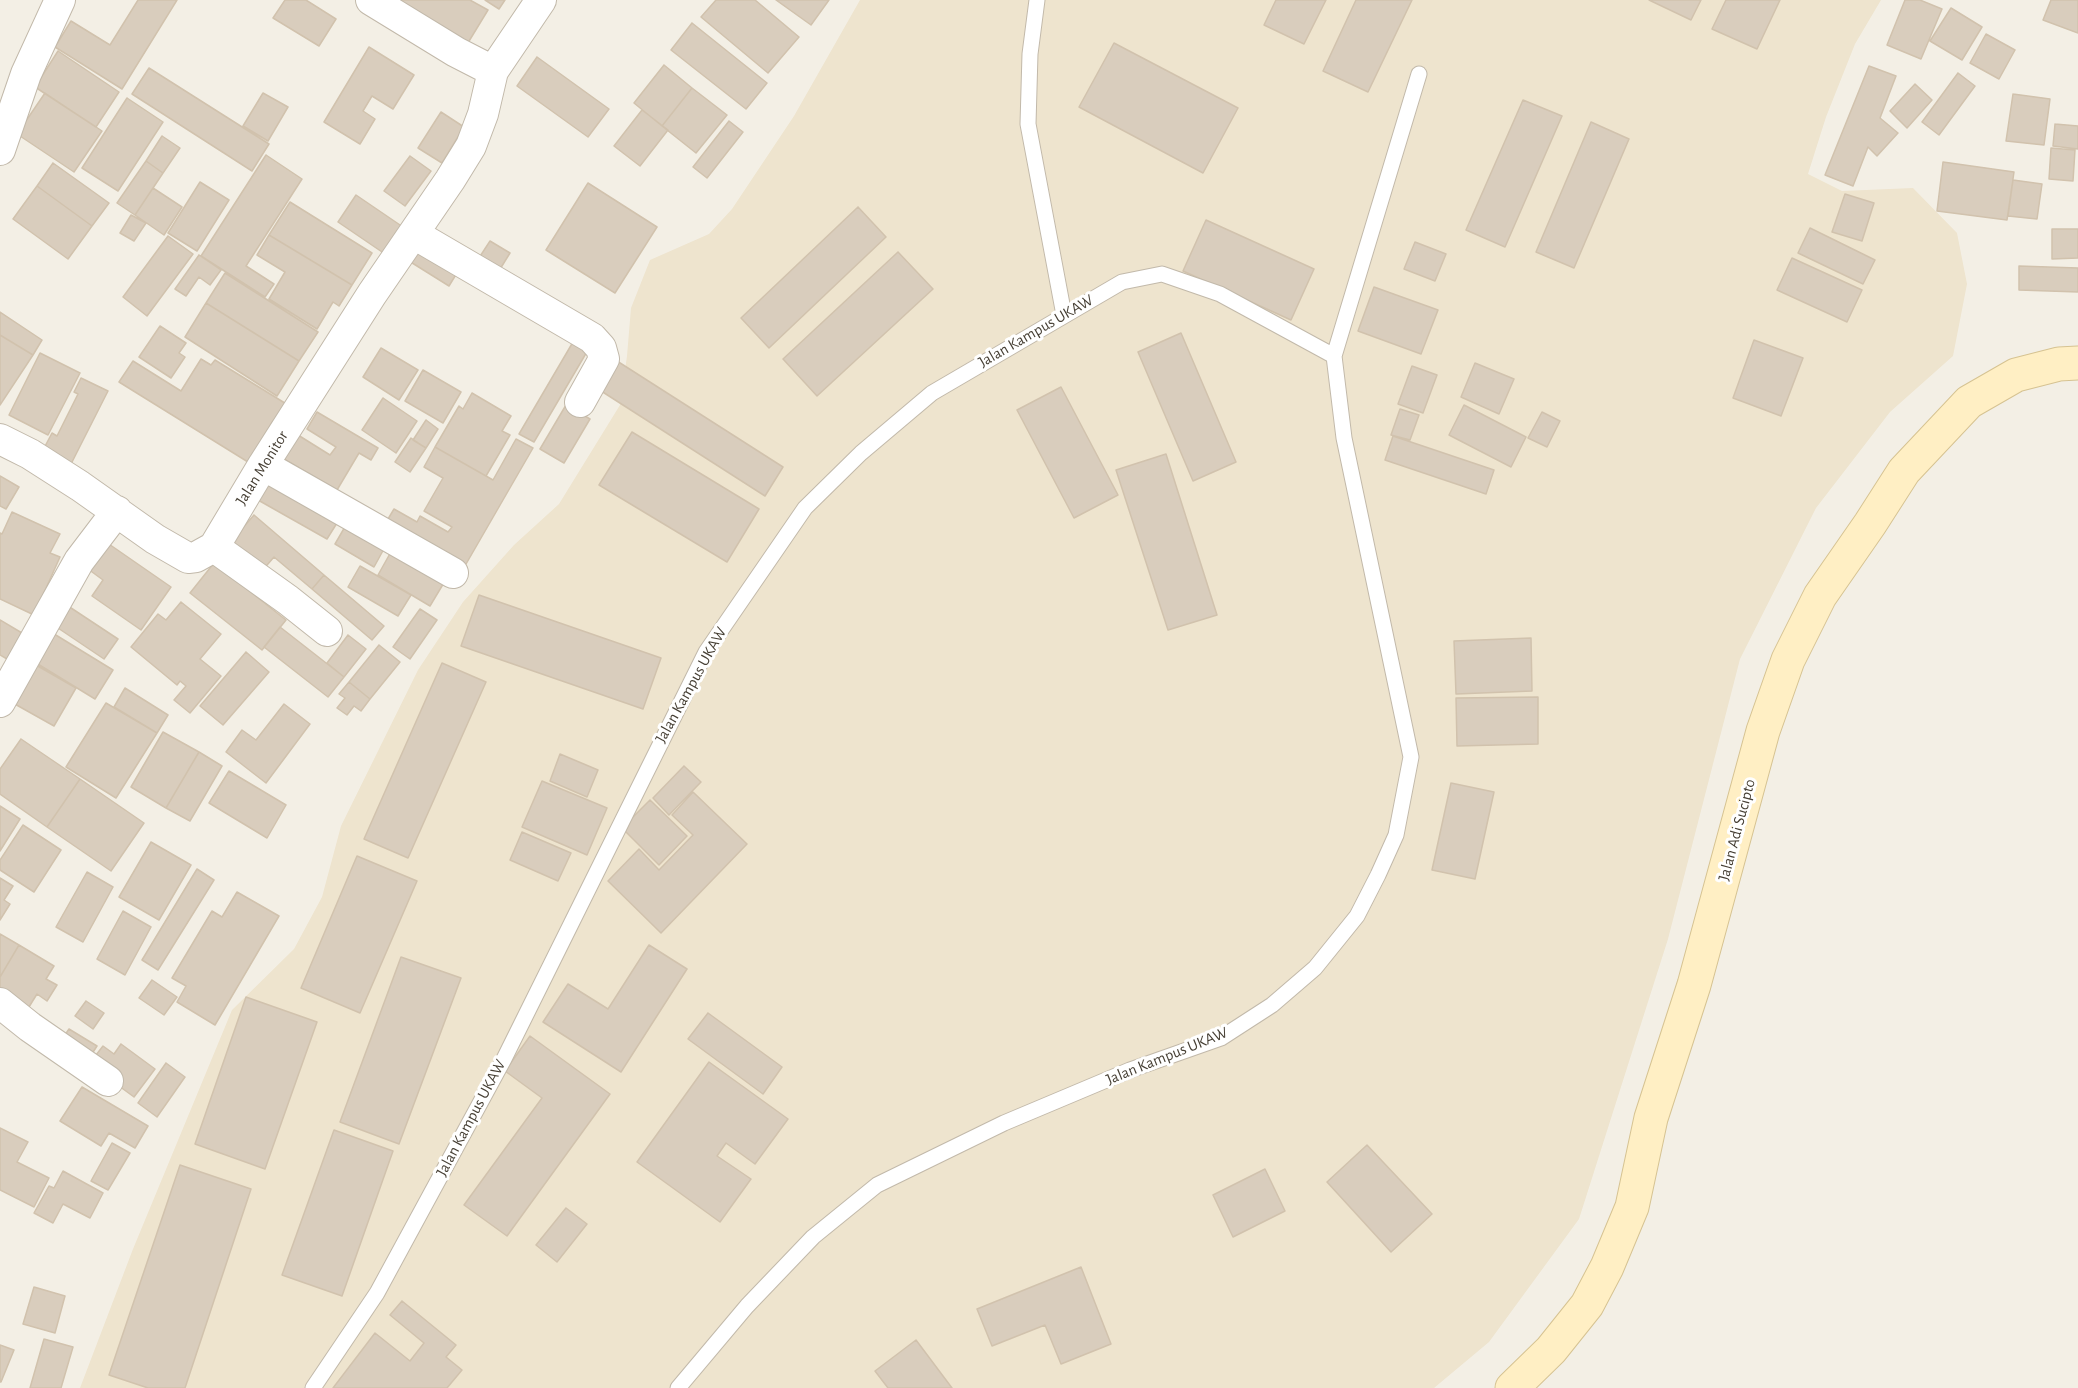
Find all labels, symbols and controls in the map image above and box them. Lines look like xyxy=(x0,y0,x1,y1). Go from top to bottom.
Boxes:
street label: Jalan Kampus UKAW xyxy=(975,290,1097,372)
street label: Jalan Monitor xyxy=(232,427,292,509)
street label: Jalan Kampus UKAW xyxy=(651,624,731,746)
street label: Jalan Adi Sucipto xyxy=(1714,777,1760,883)
street label: Jalan Kampus UKAW xyxy=(1103,1023,1231,1089)
street label: Jalan Kampus UKAW xyxy=(432,1056,510,1180)

